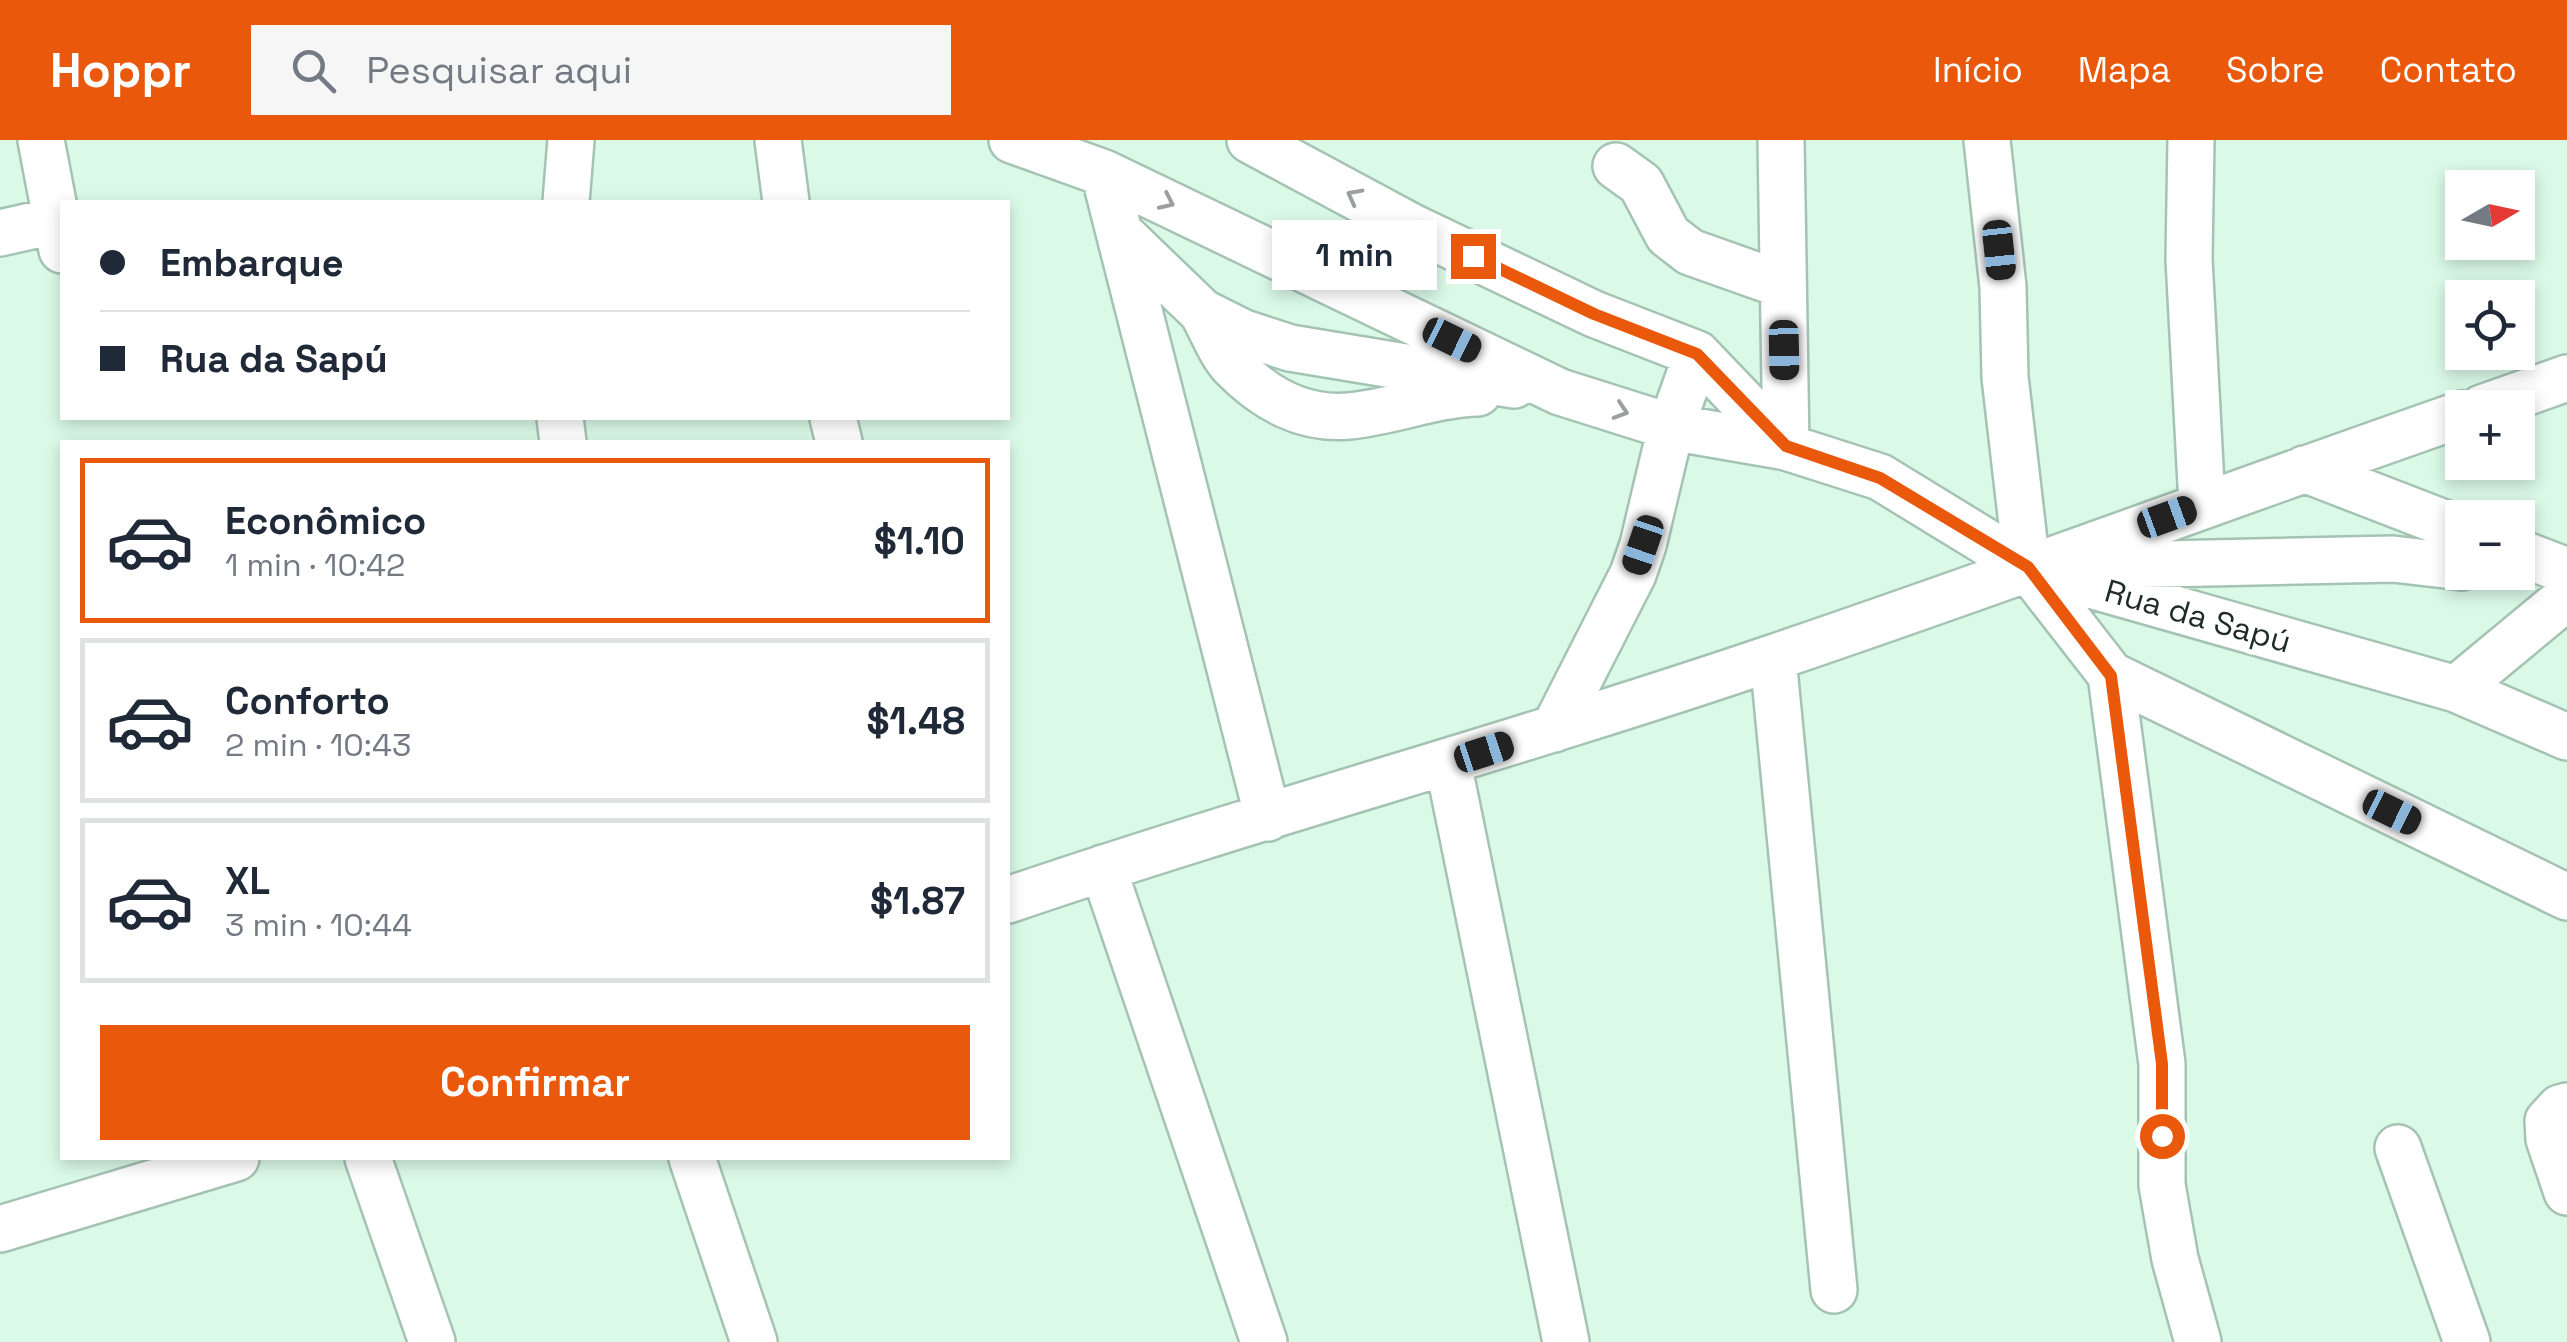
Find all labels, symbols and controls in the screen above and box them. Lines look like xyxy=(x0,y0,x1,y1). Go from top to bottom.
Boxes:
search box xyxy=(251,25,951,115)
text: Hoppr xyxy=(50,40,191,101)
icon: search xyxy=(286,43,341,98)
text: Pesquisar aqui xyxy=(366,46,632,94)
text: Início xyxy=(1933,48,2023,92)
text: Mapa xyxy=(2078,48,2171,92)
text: Sobre xyxy=(2226,48,2325,92)
text: Contato xyxy=(2380,48,2517,92)
north arrow xyxy=(2445,170,2535,260)
map controls xyxy=(2445,170,2535,590)
one-way arrow xyxy=(1347,189,1365,208)
one-way arrow xyxy=(1157,190,1175,210)
car xyxy=(1981,219,2017,281)
callout: 1 min xyxy=(1273,221,1438,291)
route end xyxy=(1451,234,1496,279)
text: 1 min xyxy=(1315,235,1394,275)
text: Embarque xyxy=(160,239,344,287)
button: locate xyxy=(2445,280,2535,370)
car xyxy=(1418,313,1486,367)
car xyxy=(1768,320,1800,380)
text: Rua da Sapú xyxy=(160,335,388,383)
button: + xyxy=(2445,390,2535,480)
one-way arrow xyxy=(1612,400,1629,420)
car xyxy=(2134,493,2200,541)
icon: car xyxy=(105,496,195,586)
text: Econômico xyxy=(225,497,426,545)
button: − xyxy=(2445,500,2535,590)
car xyxy=(1619,512,1667,578)
text: $1.10 xyxy=(874,517,965,565)
text: 1 min · 10:42 xyxy=(225,545,405,585)
street label: Rua da Sapú xyxy=(2100,570,2296,662)
icon: car xyxy=(105,676,195,766)
text: Conforto xyxy=(225,677,390,725)
text: $1.48 xyxy=(867,697,965,745)
text: 2 min · 10:43 xyxy=(225,725,411,765)
car xyxy=(1451,728,1517,776)
car xyxy=(2358,785,2426,839)
icon: car xyxy=(105,856,195,946)
text: XL xyxy=(225,857,270,905)
text: $1.87 xyxy=(870,877,965,925)
text: 3 min · 10:44 xyxy=(225,905,412,945)
button: Confirmar xyxy=(100,1025,970,1140)
route start xyxy=(2140,1114,2185,1159)

